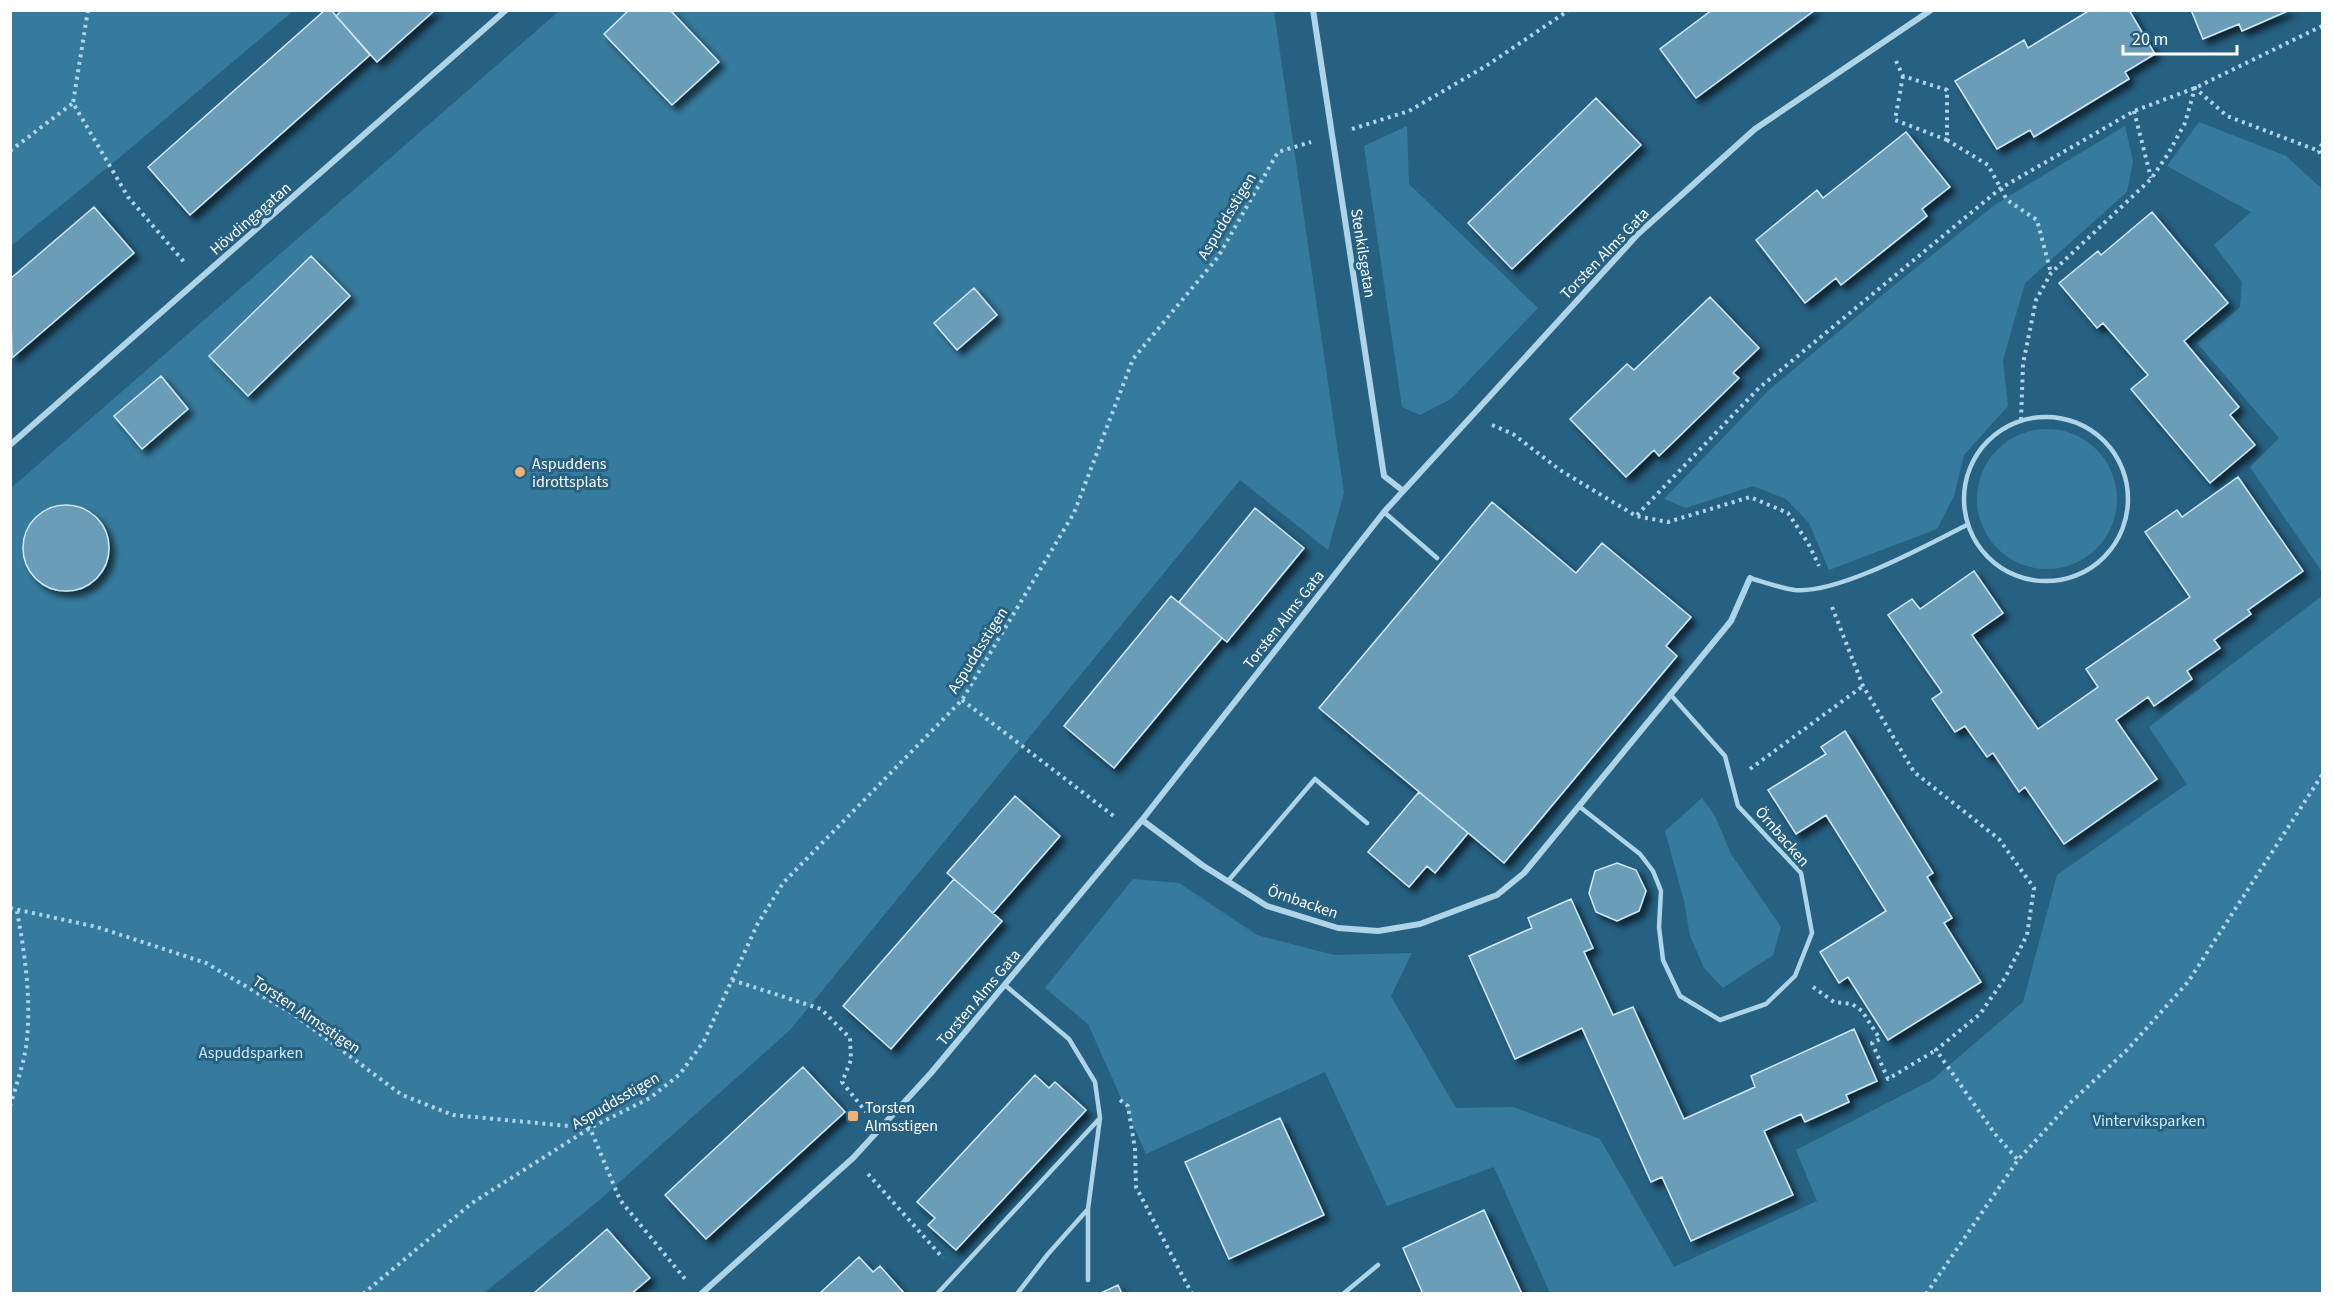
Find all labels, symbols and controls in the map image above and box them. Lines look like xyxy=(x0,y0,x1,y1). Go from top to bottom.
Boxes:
scale bar xyxy=(2123,18,2237,56)
text: 20 m xyxy=(2132,27,2168,52)
street label: Aspuddsstigen xyxy=(1192,169,1262,264)
street label: Hövdingagatan xyxy=(205,177,296,260)
street label: Torsten Alms Gata xyxy=(1555,203,1654,304)
street label: Stenkilsgatan xyxy=(1345,207,1381,299)
place label: Aspuddens idrottsplats xyxy=(532,453,609,493)
marker: Aspuddens idrottsplats xyxy=(513,465,527,479)
street label: Torsten Alms Gata xyxy=(1238,566,1329,674)
street label: Aspuddsstigen xyxy=(943,603,1013,698)
street label: Örnbacken xyxy=(1750,802,1815,872)
street label: Örnbacken xyxy=(1264,880,1341,924)
street label: Torsten Alms Gata xyxy=(932,945,1026,1051)
street label: Torsten Almsstigen xyxy=(248,970,365,1059)
park label: Aspuddsparken xyxy=(199,1042,303,1064)
street label: Aspuddsstigen xyxy=(568,1067,663,1135)
place label: Torsten Almsstigen xyxy=(865,1097,938,1137)
marker: Torsten Almsstigen xyxy=(846,1109,860,1123)
park label: Vinterviksparken xyxy=(2093,1110,2205,1132)

